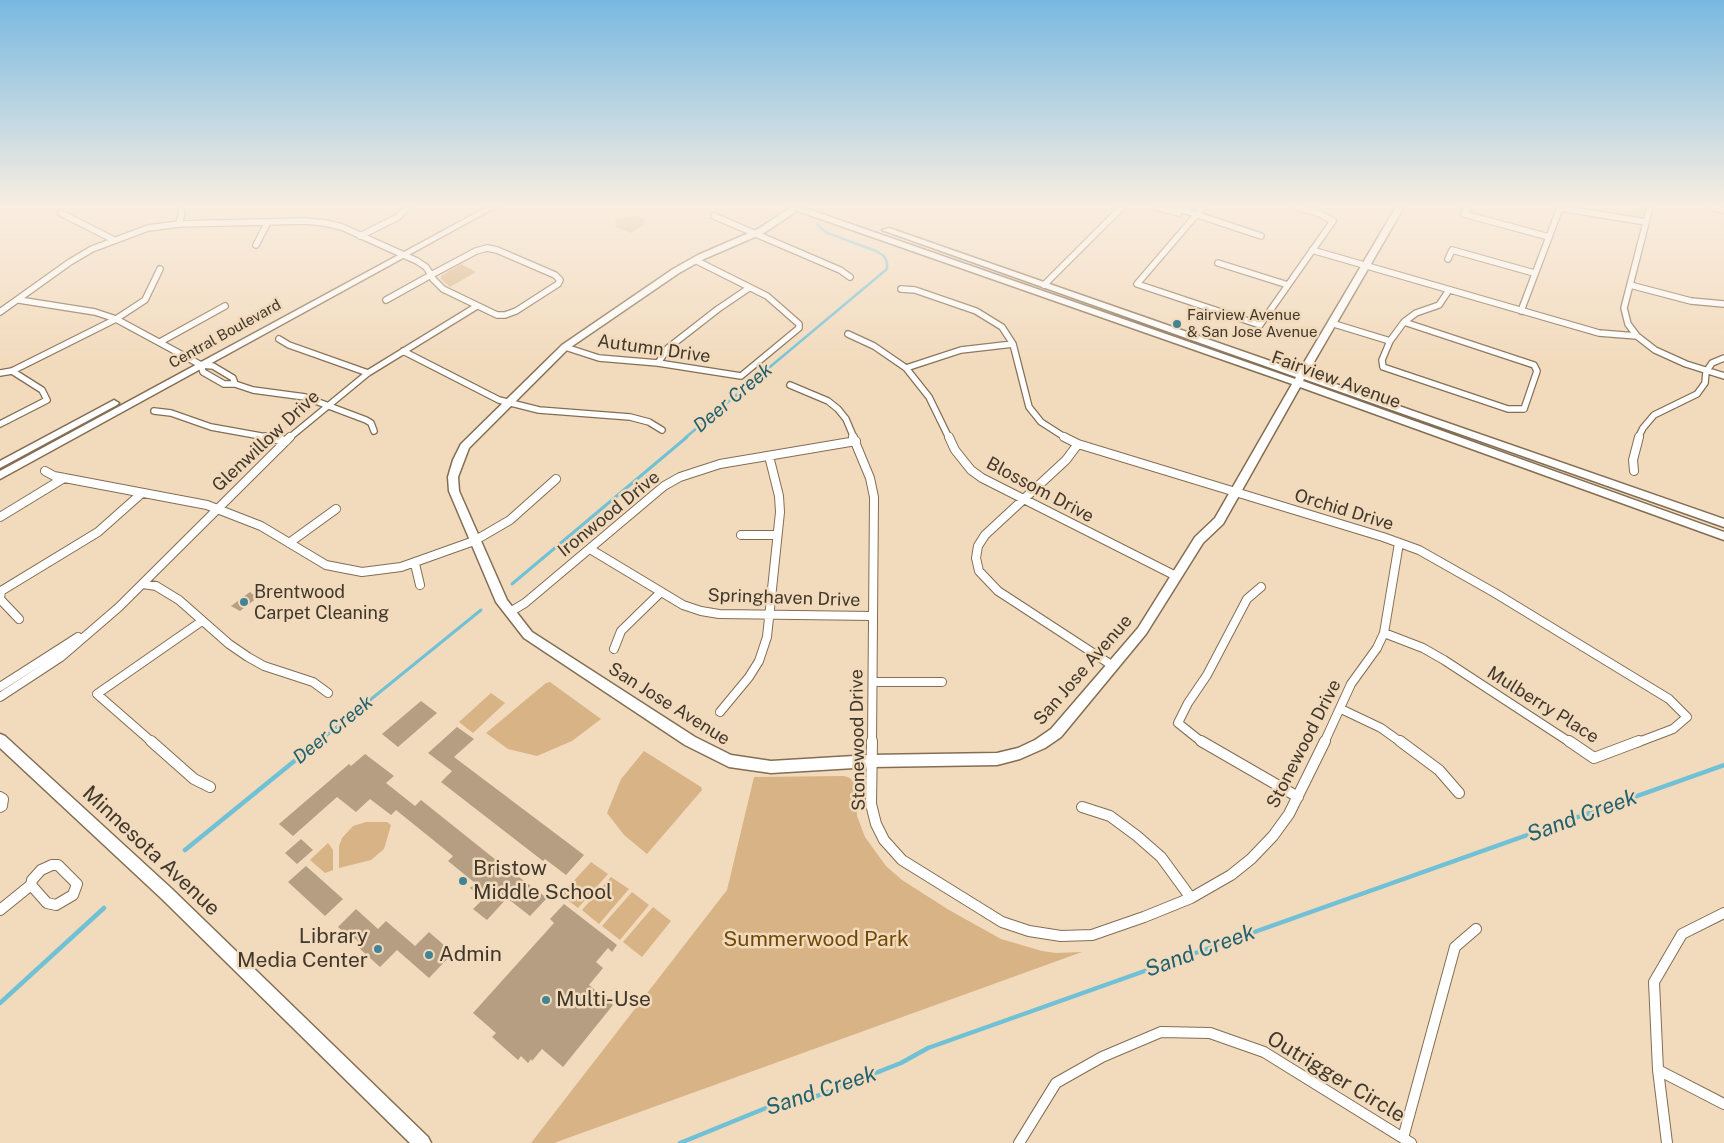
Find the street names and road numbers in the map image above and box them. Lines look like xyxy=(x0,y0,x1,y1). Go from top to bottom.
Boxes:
street label: Central Boulevard xyxy=(166,296,284,372)
street label: Autumn Drive xyxy=(596,330,712,368)
street label: Fairview Avenue xyxy=(1268,347,1404,413)
street label: Glenwillow Drive xyxy=(208,386,324,496)
street label: Blossom Drive xyxy=(983,453,1097,527)
street label: Ironwood Drive xyxy=(554,466,664,562)
street label: Orchid Drive xyxy=(1292,485,1396,535)
street label: Springhaven Drive xyxy=(707,585,861,611)
street label: San Jose Avenue xyxy=(1029,610,1137,730)
street label: San Jose Avenue xyxy=(604,658,734,750)
street label: Mulberry Place xyxy=(1483,662,1603,748)
street label: Stonewood Drive xyxy=(846,669,870,811)
street label: Stonewood Drive xyxy=(1262,676,1346,812)
street label: Minnesota Avenue xyxy=(77,781,225,921)
street label: Outrigger Circle xyxy=(1262,1026,1410,1128)

